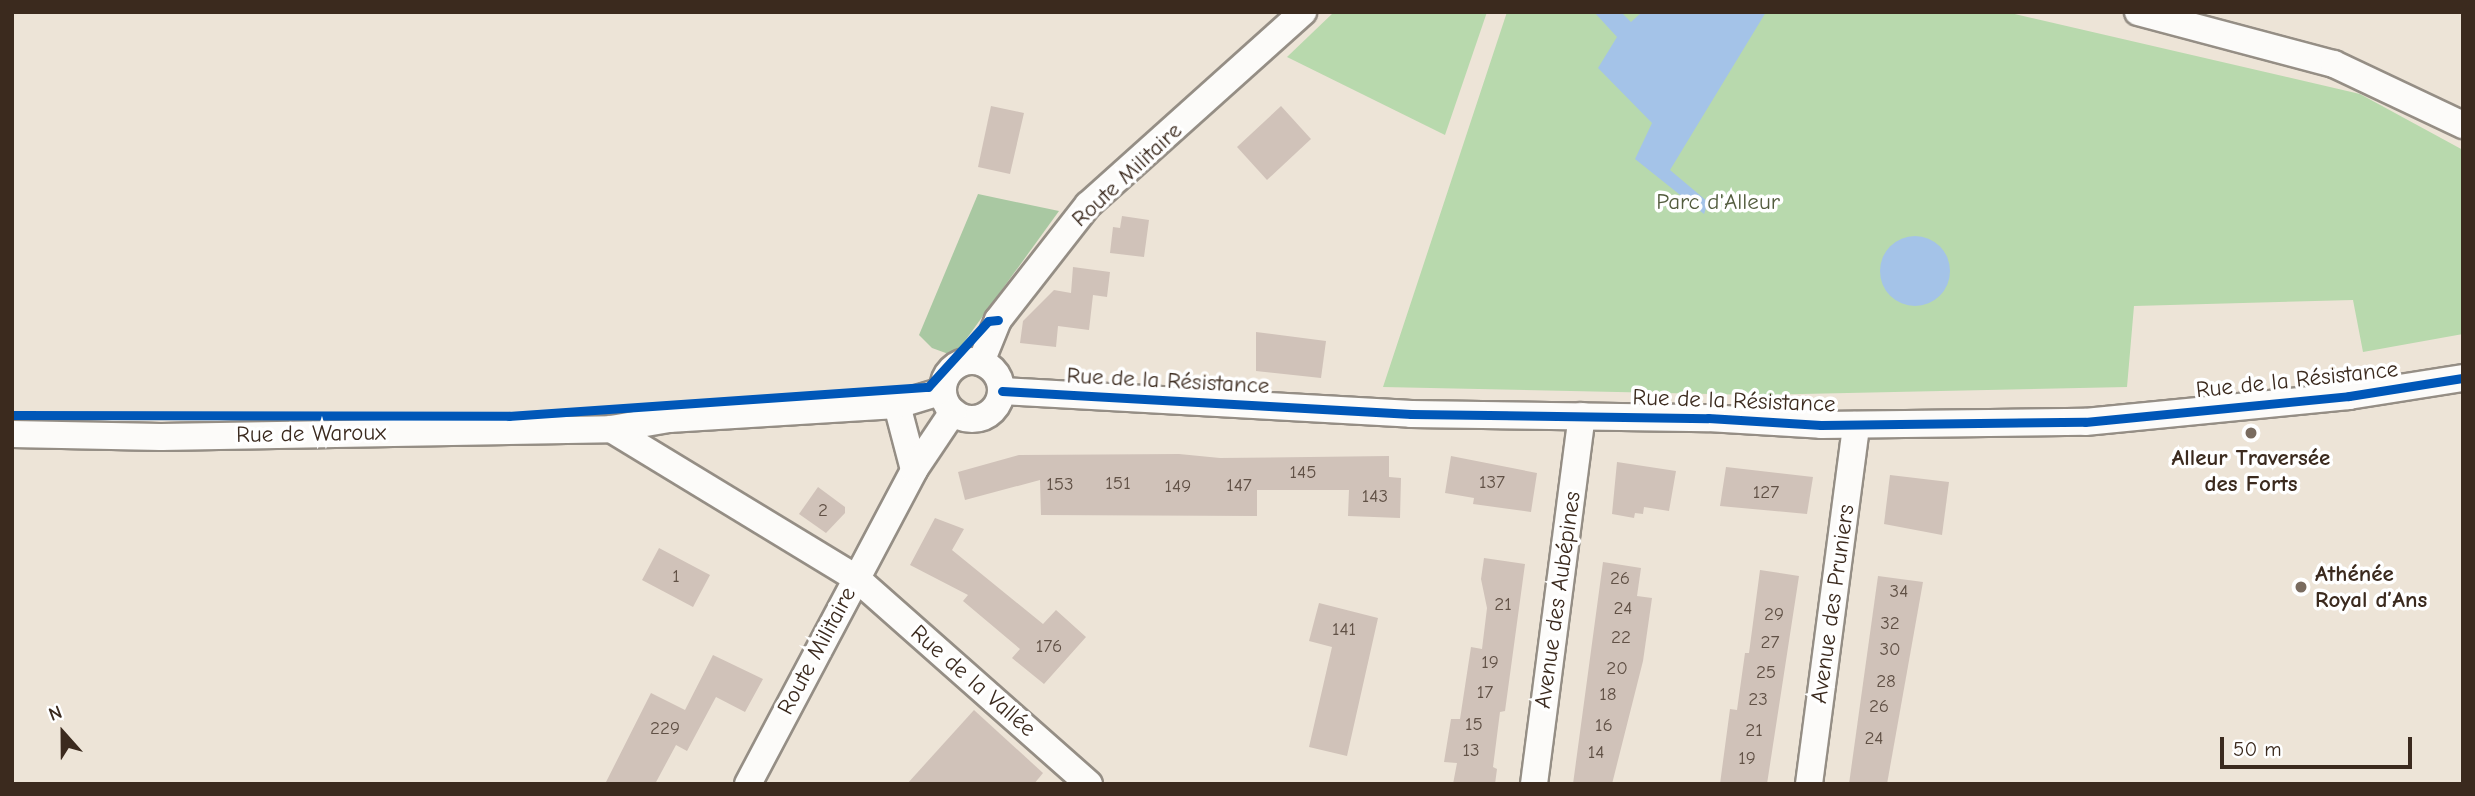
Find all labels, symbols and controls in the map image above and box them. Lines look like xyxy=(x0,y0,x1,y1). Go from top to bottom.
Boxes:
street label: Route Militaire xyxy=(1066,117,1188,233)
park label: Parc d'Alleur xyxy=(1656,188,1780,216)
street label: Rue de la Résistance xyxy=(2195,356,2399,404)
street label: Rue de la Résistance xyxy=(1066,362,1270,400)
street label: Rue de la Résistance xyxy=(1632,384,1836,418)
street label: Rue de Waroux xyxy=(236,419,386,449)
marker: Alleur Traversée des Forts xyxy=(2243,425,2259,441)
place label: Alleur Traversée des Forts xyxy=(2172,444,2330,498)
house number: 145 xyxy=(1290,462,1316,484)
house number: 137 xyxy=(1479,472,1505,494)
house number: 151 xyxy=(1105,473,1131,495)
house number: 153 xyxy=(1046,474,1074,496)
house number: 147 xyxy=(1226,475,1252,497)
house number: 149 xyxy=(1165,476,1191,498)
house number: 127 xyxy=(1753,482,1779,504)
house number: 143 xyxy=(1362,486,1388,508)
street label: Avenue des Aubépines xyxy=(1529,490,1587,710)
house number: 2 xyxy=(818,500,828,522)
street label: Avenue des Pruniers xyxy=(1805,503,1861,705)
place label: Athénée Royal d’Ans xyxy=(2315,560,2427,614)
house number: 1 xyxy=(672,566,680,588)
house number: 26 xyxy=(1610,568,1630,590)
marker: Athénée Royal d’Ans xyxy=(2293,579,2309,595)
house number: 34 xyxy=(1890,581,1908,603)
street label: Route Militaire xyxy=(772,583,862,719)
house number: 21 xyxy=(1494,594,1512,616)
house number: 24 xyxy=(1613,598,1633,620)
house number: 29 xyxy=(1764,604,1784,626)
house number: 32 xyxy=(1880,613,1900,635)
street label: Rue de la Vallée xyxy=(905,619,1041,743)
house number: 141 xyxy=(1332,619,1356,641)
house number: 22 xyxy=(1611,627,1631,649)
house number: 27 xyxy=(1761,632,1779,654)
house number: 176 xyxy=(1036,636,1062,658)
house number: 30 xyxy=(1879,639,1901,661)
house number: 19 xyxy=(1481,652,1499,674)
house number: 20 xyxy=(1606,658,1628,680)
house number: 25 xyxy=(1756,662,1776,684)
house number: 28 xyxy=(1876,671,1896,693)
house number: 17 xyxy=(1477,682,1493,704)
house number: 18 xyxy=(1599,684,1617,706)
house number: 23 xyxy=(1748,689,1768,711)
house number: 26 xyxy=(1869,696,1889,718)
north arrow xyxy=(28,698,98,768)
text: N xyxy=(46,701,65,726)
house number: 15 xyxy=(1465,714,1483,736)
house number: 16 xyxy=(1595,715,1613,737)
house number: 229 xyxy=(650,718,680,740)
house number: 21 xyxy=(1745,720,1763,742)
scale bar xyxy=(2223,722,2416,766)
house number: 24 xyxy=(1864,728,1884,750)
text: 50 m xyxy=(2233,737,2282,761)
house number: 13 xyxy=(1462,740,1480,762)
house number: 14 xyxy=(1588,742,1604,764)
house number: 19 xyxy=(1738,748,1756,770)

